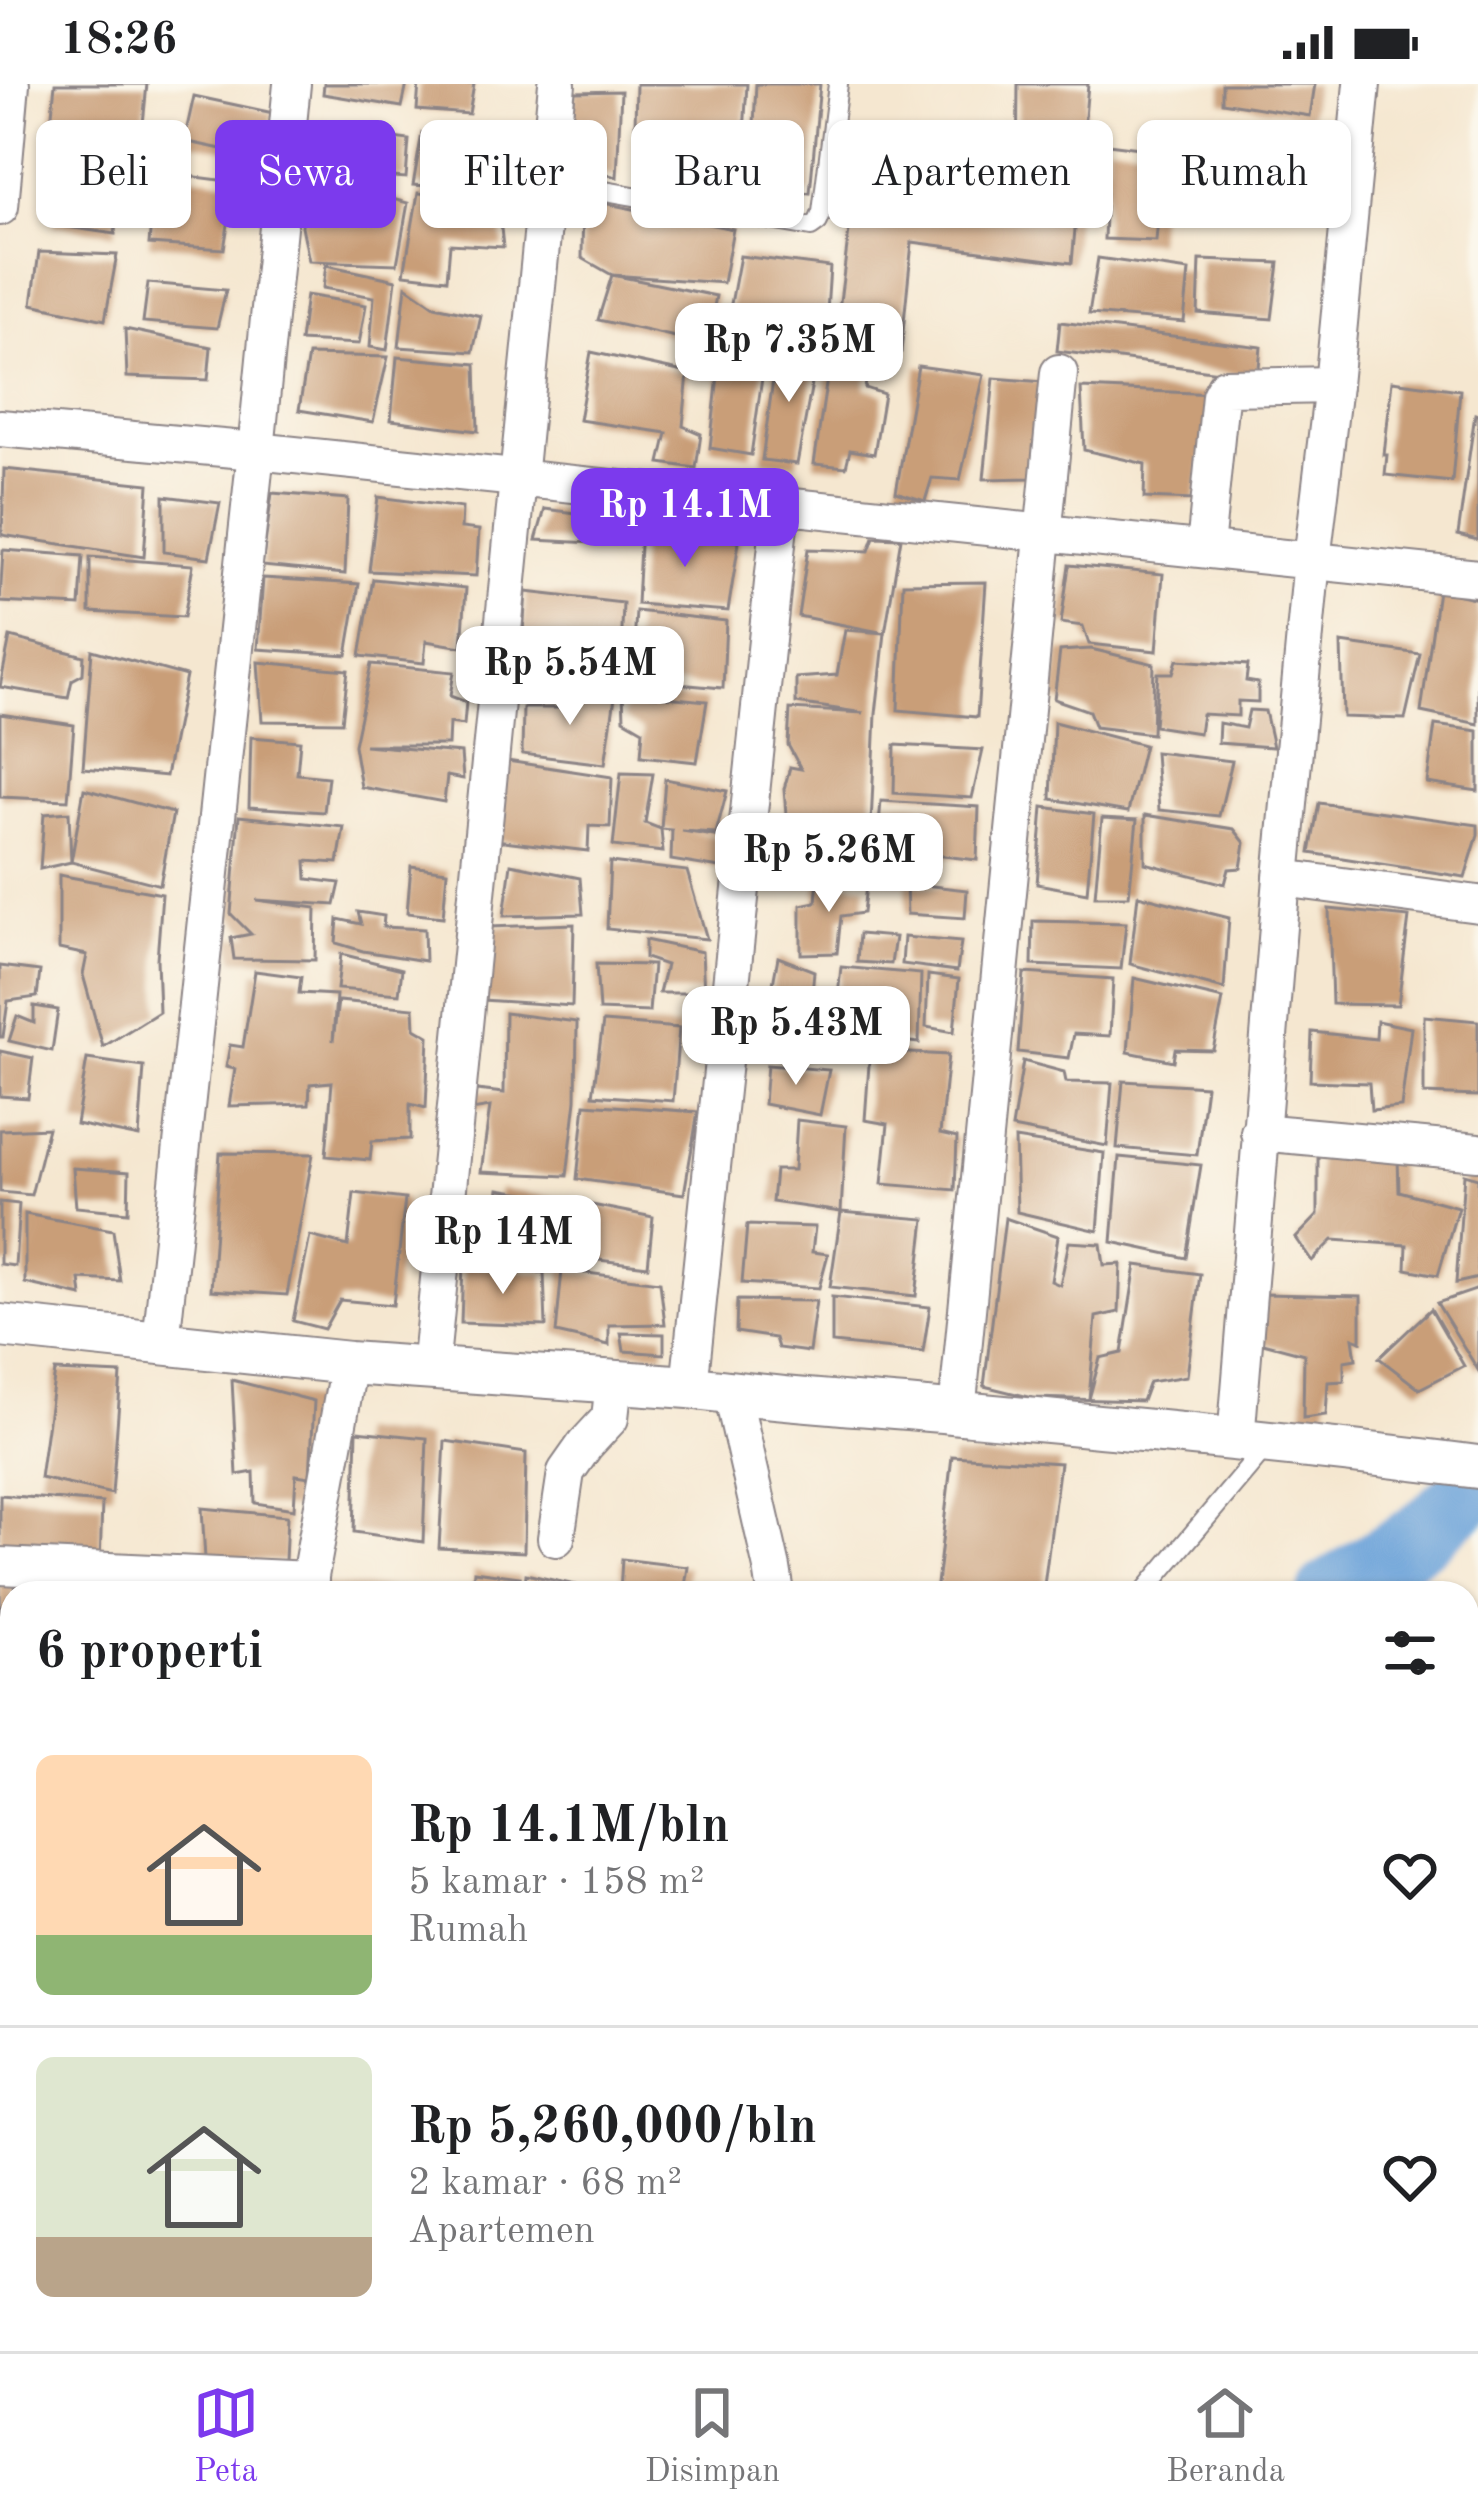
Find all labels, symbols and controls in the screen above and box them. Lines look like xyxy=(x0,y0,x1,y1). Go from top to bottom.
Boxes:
text: 18:26 xyxy=(60,19,177,64)
chip: Beli xyxy=(36,120,191,228)
chip: Sewa xyxy=(215,120,396,228)
chip: Filter xyxy=(420,120,607,228)
chip: Baru xyxy=(631,120,804,228)
chip: Apartemen xyxy=(828,120,1113,228)
chip: Rumah xyxy=(1137,120,1351,228)
pin: Rp 7.35M xyxy=(665,303,913,405)
text: Rp 7.35M xyxy=(702,322,876,361)
pin: Rp 14.1M xyxy=(561,468,809,570)
text: Rp 14.1M xyxy=(598,487,772,526)
pin: Rp 5.54M xyxy=(446,626,694,728)
text: Rp 5.54M xyxy=(483,645,657,684)
pin: Rp 5.26M xyxy=(705,813,953,915)
text: Rp 5.26M xyxy=(742,832,916,871)
pin: Rp 5.43M xyxy=(672,986,920,1088)
text: Rp 5.43M xyxy=(709,1005,883,1044)
pin: Rp 14M xyxy=(405,1195,601,1297)
text: Rp 14M xyxy=(433,1214,573,1253)
icon: filters xyxy=(1377,1620,1443,1686)
text: 6 properti xyxy=(36,1628,263,1679)
text: Rp 14.1M/bln xyxy=(408,1802,730,1853)
icon: home xyxy=(132,1803,276,1947)
icon: heart xyxy=(1377,1842,1443,1908)
text: 5 kamar · 158 m² xyxy=(408,1863,705,1902)
text: Rumah xyxy=(408,1911,528,1950)
text: Rp 5,260,000/bln xyxy=(408,2103,817,2154)
icon: home xyxy=(132,2105,276,2249)
icon: heart xyxy=(1377,2144,1443,2210)
text: 2 kamar · 68 m² xyxy=(408,2164,682,2203)
text: Apartemen xyxy=(408,2212,595,2251)
tab: Peta xyxy=(193,2380,259,2493)
tab: Disimpan xyxy=(645,2380,780,2493)
tab: Beranda xyxy=(1166,2380,1285,2493)

